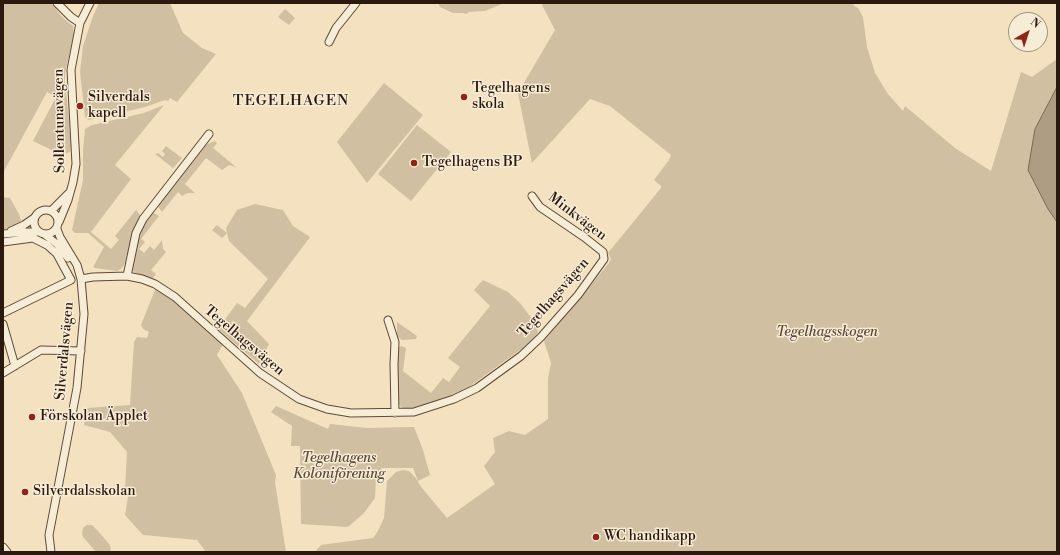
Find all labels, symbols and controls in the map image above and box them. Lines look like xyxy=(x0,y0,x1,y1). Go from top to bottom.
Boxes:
north arrow xyxy=(1008,12,1048,52)
text: N xyxy=(1027,15,1043,32)
street label: Sollentunavägen xyxy=(51,69,69,173)
place label: Tegelhagens skola xyxy=(472,81,550,114)
place label: Silverdals kapell xyxy=(88,90,150,122)
district label: TEGELHAGEN xyxy=(233,92,349,110)
marker: Tegelhagens skola xyxy=(459,92,469,102)
marker: Silverdals kapell xyxy=(75,101,85,111)
place label: Tegelhagens BP xyxy=(422,155,522,171)
marker: Tegelhagens BP xyxy=(409,158,419,168)
street label: Minkvägen xyxy=(544,189,610,245)
street label: Tegelhagsvägen xyxy=(515,255,593,341)
street label: Silverdalsvägen xyxy=(52,301,78,401)
street label: Tegelhagsvägen xyxy=(200,303,288,379)
park label: Tegelhagsskogen xyxy=(776,325,878,341)
place label: Förskolan Äpplet xyxy=(40,409,148,425)
marker: Förskolan Äpplet xyxy=(27,412,37,422)
park label: Tegelhagens Koloniförening xyxy=(293,451,385,484)
place label: Silverdalsskolan xyxy=(33,484,136,500)
marker: Silverdalsskolan xyxy=(20,487,30,497)
place label: WC handikapp xyxy=(604,529,696,545)
marker: WC handikapp xyxy=(591,532,601,542)

